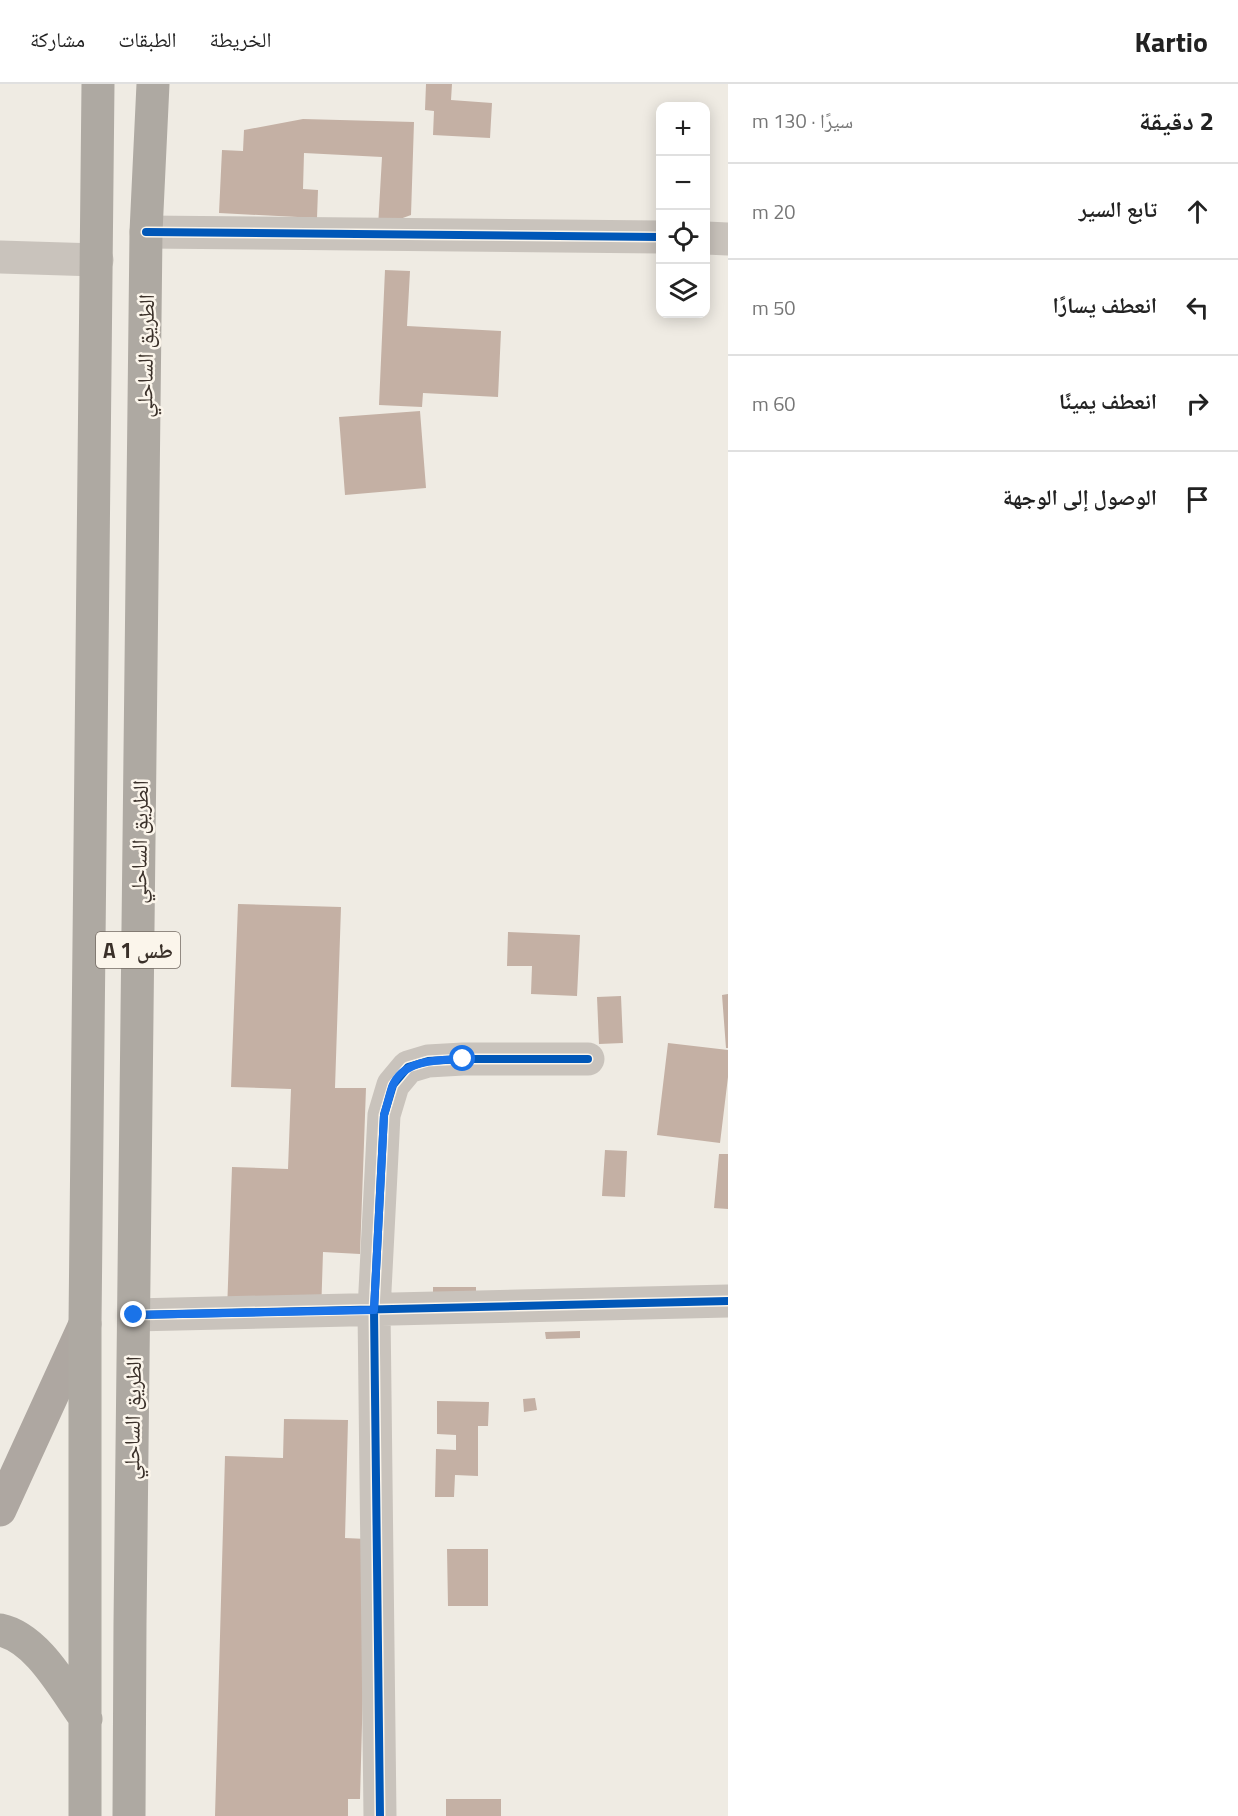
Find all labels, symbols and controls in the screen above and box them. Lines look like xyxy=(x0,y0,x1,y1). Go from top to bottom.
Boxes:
text: Kartio xyxy=(1134,20,1208,63)
text: مشاركة xyxy=(30,23,85,55)
text: الطبقات xyxy=(118,23,177,55)
text: الخريطة xyxy=(210,23,271,55)
text: 2 دقيقة xyxy=(1139,101,1214,140)
map controls xyxy=(656,102,710,318)
button: + xyxy=(656,102,710,156)
text: سيرًا · 130 m xyxy=(752,105,853,136)
button: − xyxy=(656,156,710,210)
text: تابع السير xyxy=(1079,192,1157,226)
icon: ahead xyxy=(1181,195,1214,228)
text: 20 m xyxy=(752,196,796,227)
button: locate xyxy=(656,210,710,264)
button: layers xyxy=(656,264,710,318)
text: انعطف يسارًا xyxy=(1052,288,1157,322)
icon: left xyxy=(1181,291,1214,324)
text: 50 m xyxy=(752,292,796,323)
street label: الطريق الساحلي xyxy=(127,294,164,418)
text: انعطف يمينًا xyxy=(1059,384,1157,418)
icon: right xyxy=(1181,387,1214,420)
text: 60 m xyxy=(752,388,796,419)
text: الوصول إلى الوجهة xyxy=(1003,480,1157,514)
icon: arrive xyxy=(1181,483,1214,516)
street label: الطريق الساحلي xyxy=(121,780,158,904)
road number: A 1 طس xyxy=(96,932,180,968)
route start xyxy=(449,1045,475,1071)
route end xyxy=(120,1301,146,1327)
street label: الطريق الساحلي xyxy=(114,1356,151,1480)

